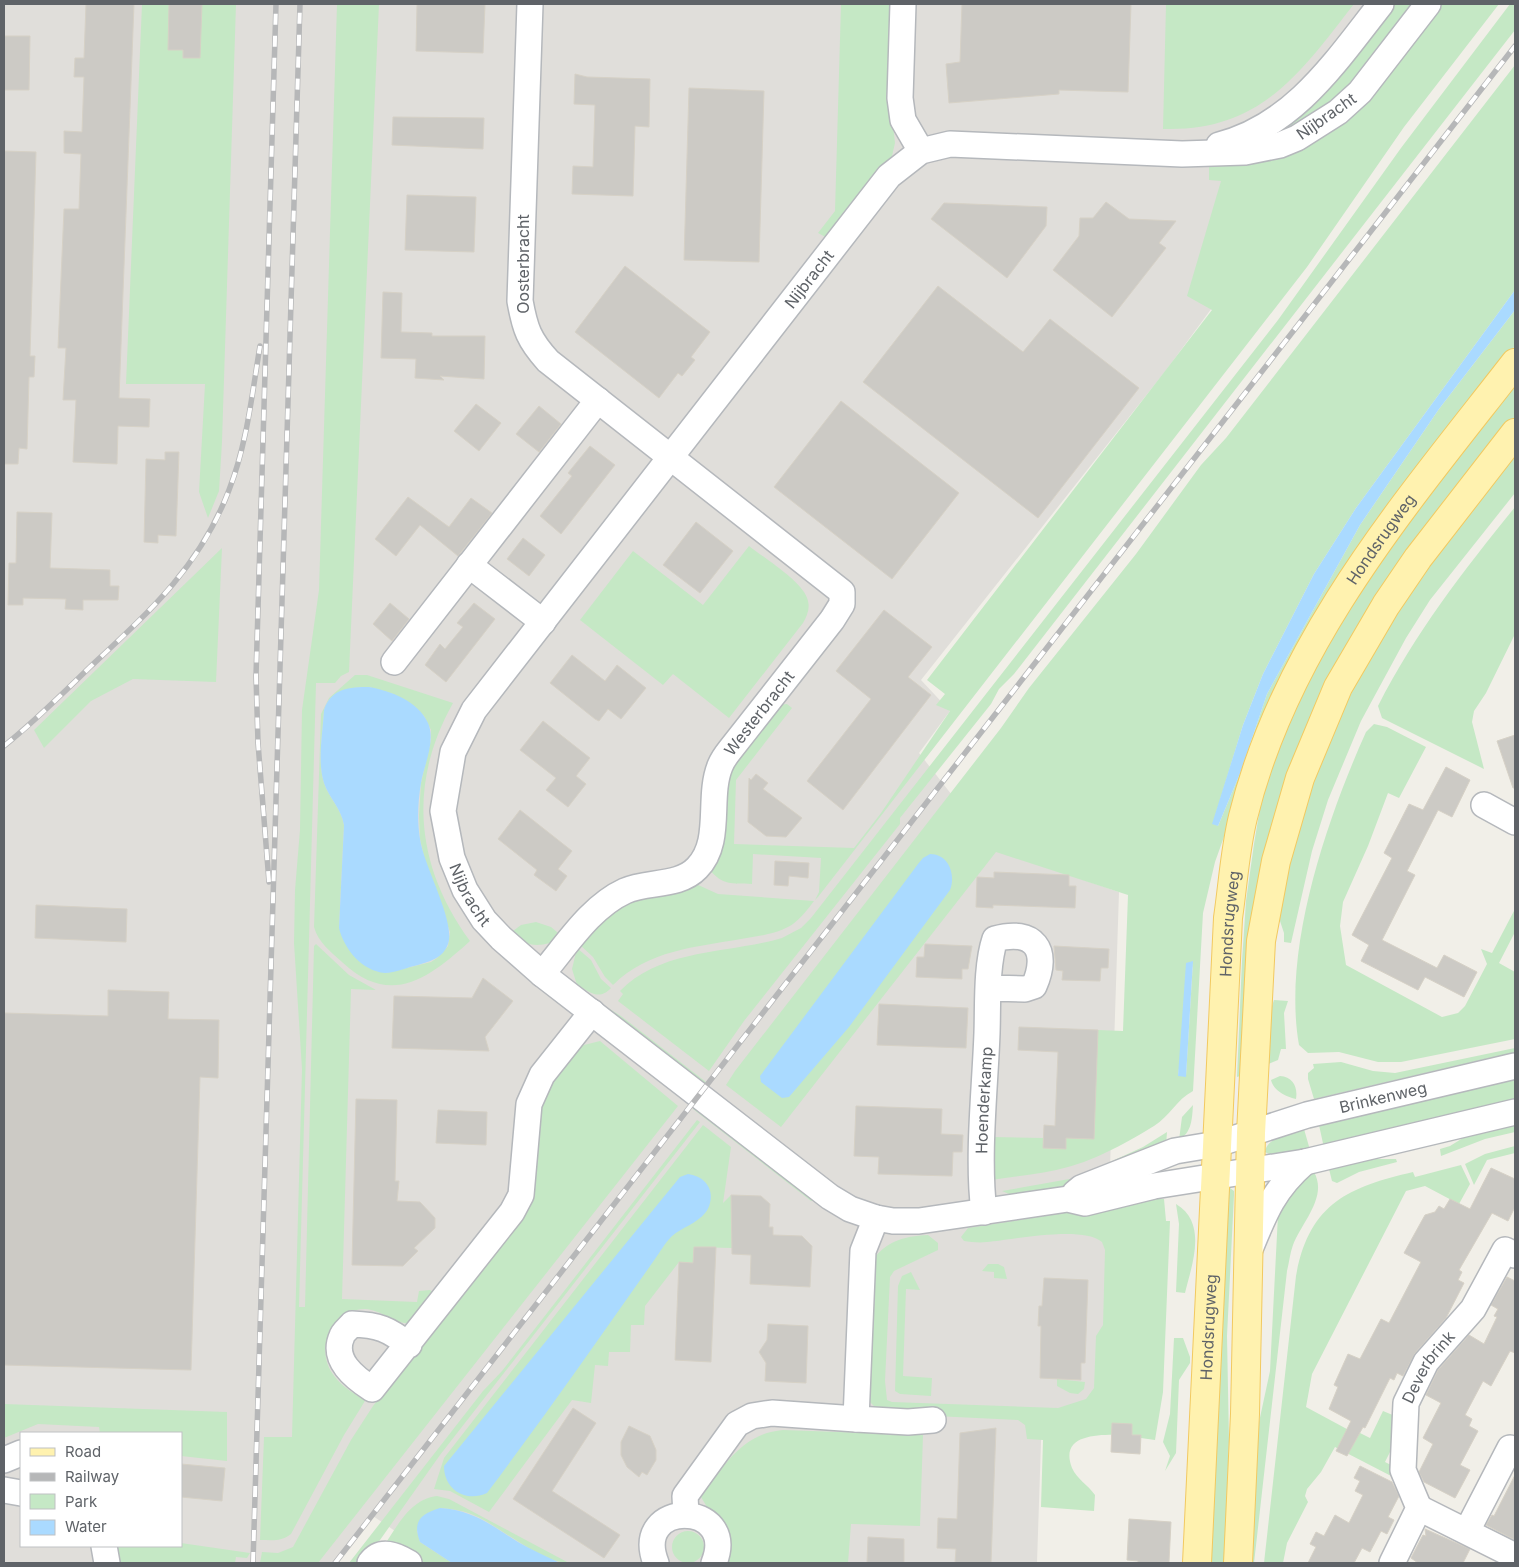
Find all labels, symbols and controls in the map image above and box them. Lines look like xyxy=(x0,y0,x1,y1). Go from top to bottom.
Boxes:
street label: Nijbracht xyxy=(1292,88,1360,144)
street label: Oosterbracht xyxy=(513,214,533,314)
street label: Nijbracht xyxy=(780,246,838,312)
street label: Hondsrugweg xyxy=(1342,490,1420,588)
street label: Westerbracht xyxy=(720,667,798,759)
street label: Nijbracht xyxy=(445,860,495,930)
street label: Hondsrugweg xyxy=(1215,870,1244,977)
street label: Hoenderkamp xyxy=(971,1046,996,1154)
street label: Brinkenweg xyxy=(1337,1077,1429,1117)
street label: Hondsrugweg xyxy=(1196,1274,1221,1381)
street label: Deverbrink xyxy=(1397,1327,1459,1407)
legend xyxy=(20,1432,182,1547)
text: Road xyxy=(65,1442,101,1461)
text: Railway xyxy=(65,1467,120,1486)
text: Park xyxy=(65,1492,98,1511)
text: Water xyxy=(65,1517,107,1536)

